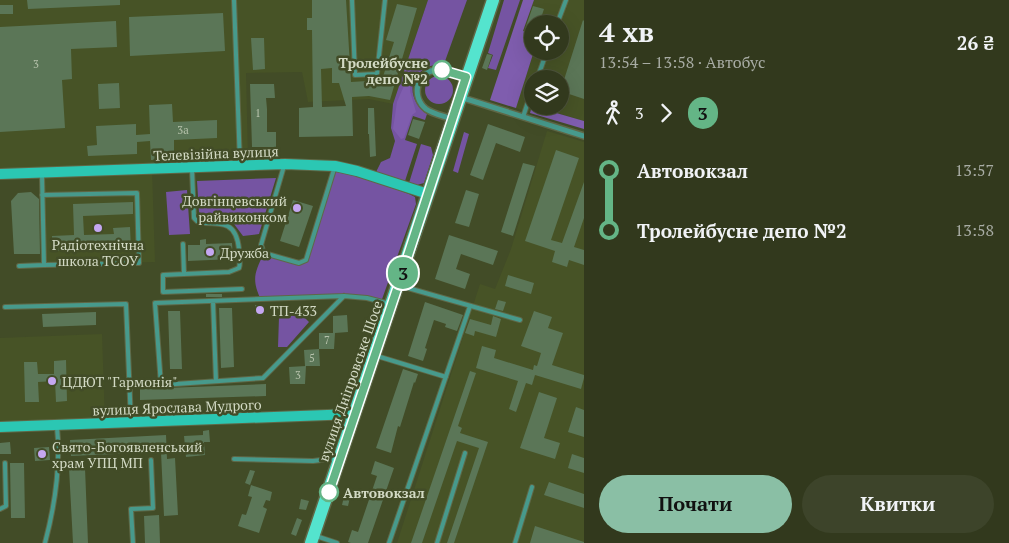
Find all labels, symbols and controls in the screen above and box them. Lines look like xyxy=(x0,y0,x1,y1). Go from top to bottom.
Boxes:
text: 4 хв xyxy=(599,13,654,50)
map controls xyxy=(524,15,569,115)
button: locate xyxy=(524,15,569,60)
text: 26 ₴ xyxy=(957,30,994,55)
text: 13:54 – 13:58 · Автобус xyxy=(599,51,765,73)
place label: Тролейбусне депо №2 xyxy=(339,53,428,88)
house number: 3 xyxy=(33,57,39,71)
marker: Тролейбусне депо №2 xyxy=(432,60,452,80)
button: layers xyxy=(524,70,569,115)
icon: walk xyxy=(599,99,627,127)
icon: forward xyxy=(652,99,680,127)
text: 3 xyxy=(698,101,708,125)
text: 3 xyxy=(635,102,644,124)
house number: 1 xyxy=(255,106,261,120)
house number: 3а xyxy=(177,123,189,137)
street label: Телевізійна вулиця xyxy=(153,141,279,165)
text: Автовокзал xyxy=(637,158,748,183)
text: 13:57 xyxy=(955,159,994,181)
place label: Довгінцевський райвиконком xyxy=(182,191,287,226)
marker: Довгінцевський райвиконком xyxy=(291,202,303,214)
text: Тролейбусне депо №2 xyxy=(637,218,847,243)
text: 13:58 xyxy=(955,219,994,241)
marker: Радіотехнічна школа ТСОУ xyxy=(92,222,104,234)
place label: Радіотехнічна школа ТСОУ xyxy=(52,235,144,270)
place label: Дружба xyxy=(220,243,269,262)
marker: Дружба xyxy=(204,246,216,258)
line badge: 3 xyxy=(387,257,419,289)
text: 3 xyxy=(398,261,408,285)
street label: вулиця Дніпровське Шосе xyxy=(313,298,387,464)
place label: ТП-433 xyxy=(270,301,317,320)
marker: ТП-433 xyxy=(254,304,266,316)
house number: 7 xyxy=(324,333,330,347)
house number: 5 xyxy=(309,351,315,365)
house number: 3 xyxy=(295,368,301,382)
place label: ЦДЮТ "Гармонія" xyxy=(62,372,178,391)
marker: ЦДЮТ "Гармонія" xyxy=(46,375,58,387)
street label: вулиця Ярослава Мудрого xyxy=(92,395,262,419)
place label: Свято-Богоявленський храм УПЦ МП xyxy=(52,437,203,472)
marker: Свято-Богоявленський храм УПЦ МП xyxy=(36,448,48,460)
button: Почати xyxy=(599,475,792,533)
button: Квитки xyxy=(802,475,994,533)
marker: Автовокзал xyxy=(319,482,339,502)
place label: Автовокзал xyxy=(343,483,425,502)

